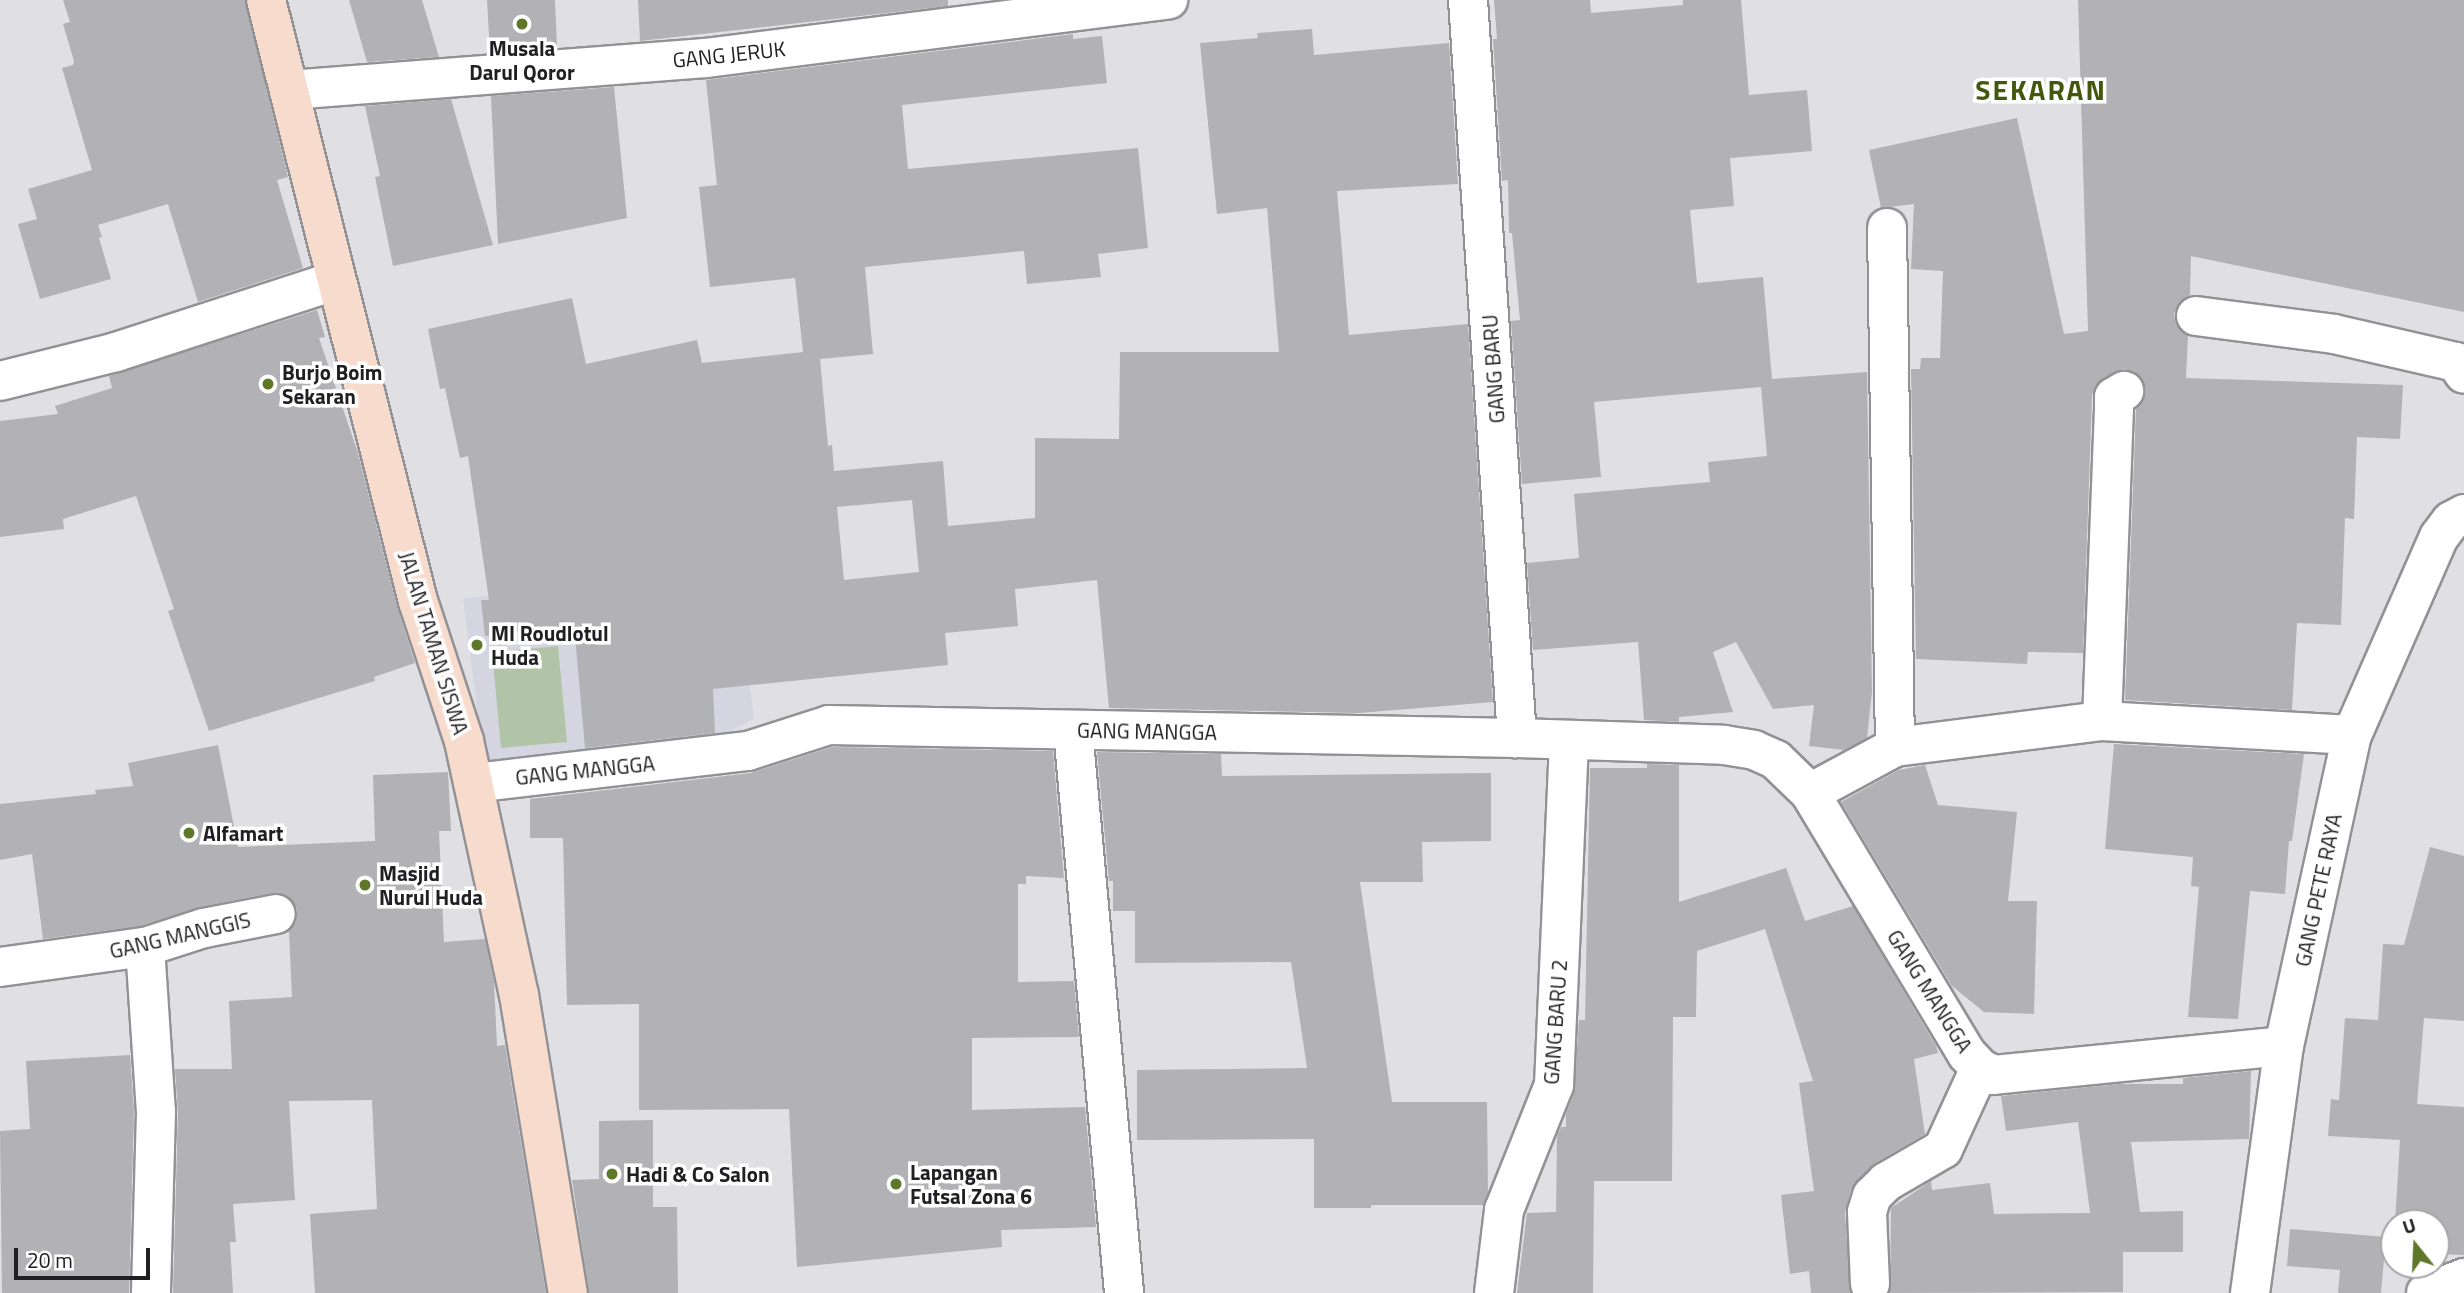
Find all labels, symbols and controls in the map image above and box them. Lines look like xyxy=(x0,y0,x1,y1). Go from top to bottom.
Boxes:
marker: Musala Darul Qoror xyxy=(514,16,530,32)
place label: Musala Darul Qoror xyxy=(469,35,575,85)
street label: GANG JERUK xyxy=(671,36,787,72)
district label: SEKARAN xyxy=(1976,73,2106,107)
street label: GANG BARU xyxy=(1477,314,1509,424)
place label: Burjo Boim Sekaran xyxy=(282,359,382,409)
marker: Burjo Boim Sekaran xyxy=(260,376,276,392)
street label: JALAN TAMAN SISWA xyxy=(394,548,474,738)
place label: MI Roudlotul Huda xyxy=(491,620,609,670)
marker: MI Roudlotul Huda xyxy=(469,637,485,653)
street label: GANG MANGGA xyxy=(1077,717,1217,745)
street label: GANG MANGGA xyxy=(514,750,656,790)
street label: GANG PETE RAYA xyxy=(2289,811,2347,969)
place label: Alfamart xyxy=(203,820,283,846)
marker: Alfamart xyxy=(181,825,197,841)
place label: Masjid Nurul Huda xyxy=(379,860,483,910)
marker: Masjid Nurul Huda xyxy=(357,877,373,893)
street label: GANG MANGGIS xyxy=(107,907,253,963)
street label: GANG MANGGA xyxy=(1882,925,1978,1057)
street label: GANG BARU 2 xyxy=(1538,959,1572,1085)
place label: Lapangan Futsal Zona 6 xyxy=(910,1159,1032,1209)
place label: Hadi & Co Salon xyxy=(626,1161,769,1187)
marker: Hadi & Co Salon xyxy=(604,1166,620,1182)
marker: Lapangan Futsal Zona 6 xyxy=(888,1176,904,1192)
north arrow xyxy=(2380,1209,2450,1279)
text: U xyxy=(2399,1210,2419,1241)
scale bar xyxy=(18,1234,154,1278)
text: 20 m xyxy=(27,1244,73,1276)

